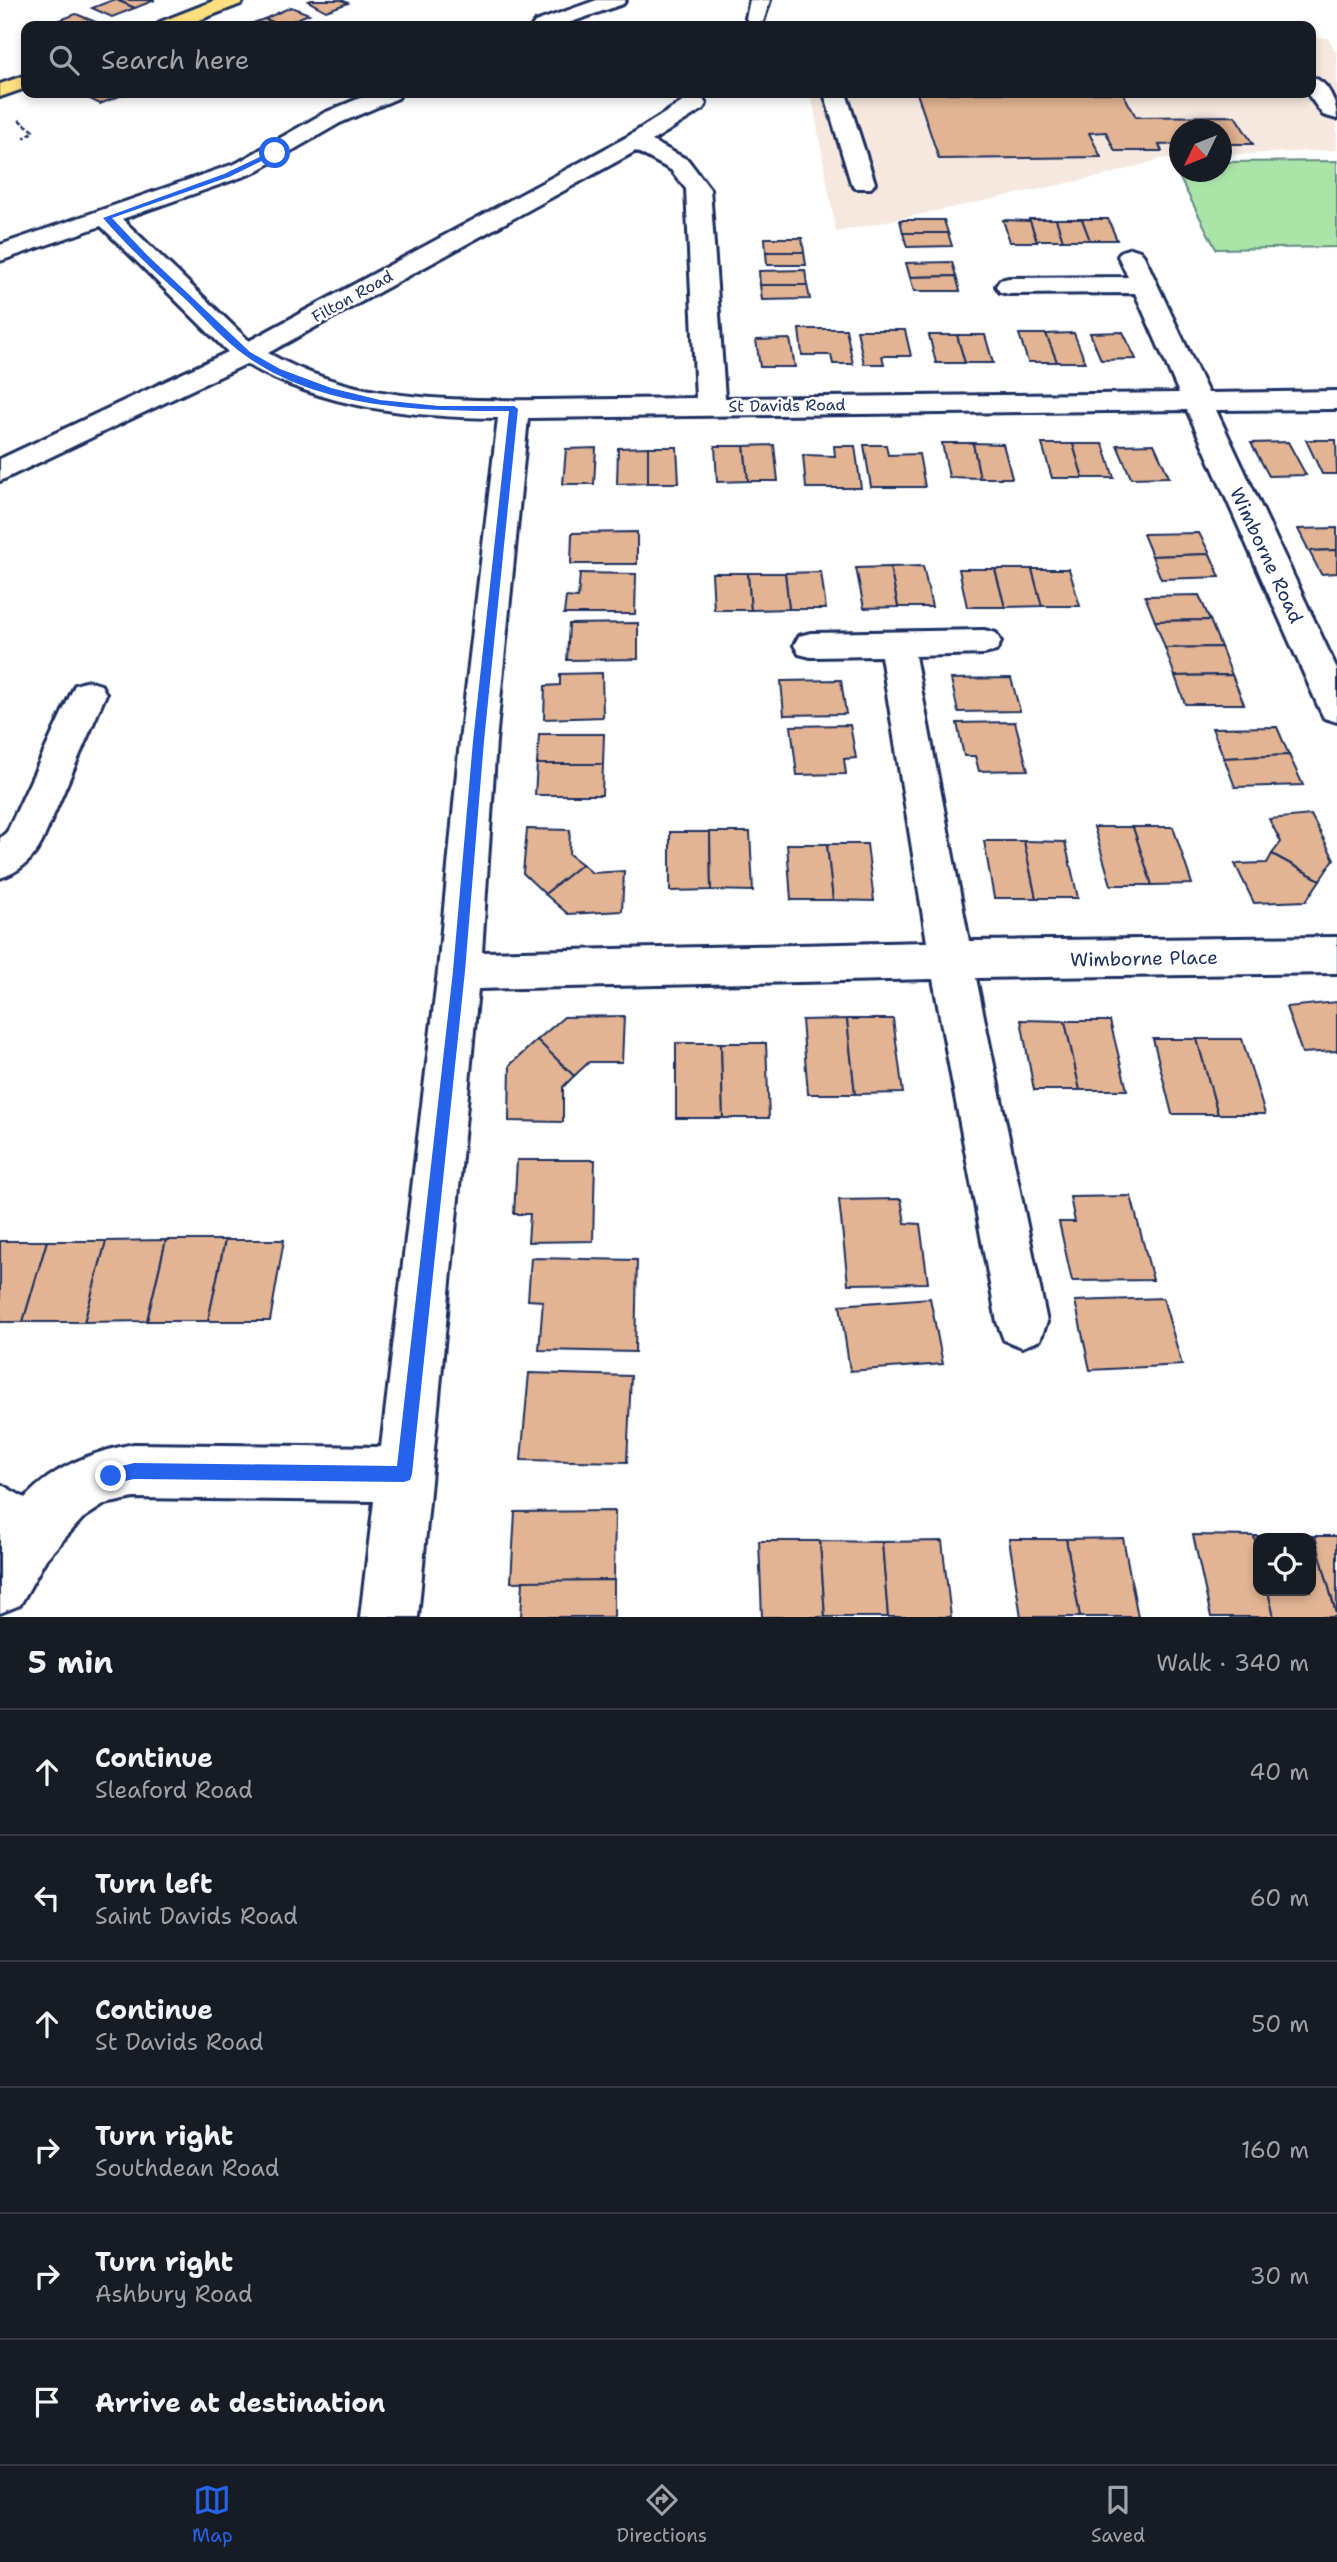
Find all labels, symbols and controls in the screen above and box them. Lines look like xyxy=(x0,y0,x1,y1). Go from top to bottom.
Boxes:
search box xyxy=(21,21,1316,98)
icon: search xyxy=(45,41,83,79)
text: Search here xyxy=(101,42,250,77)
north arrow xyxy=(1169,119,1232,182)
route start xyxy=(259,137,290,168)
street label: Filton Road xyxy=(308,266,396,327)
street label: St Davids Road xyxy=(728,394,846,417)
street label: Wimborne Road xyxy=(1224,483,1309,627)
street label: Wimborne Place xyxy=(1070,945,1218,972)
route end xyxy=(95,1460,126,1491)
map controls xyxy=(1253,1533,1316,1596)
button: locate xyxy=(1253,1533,1316,1596)
text: 5 min xyxy=(28,1642,113,1683)
text: Walk · 340 m xyxy=(1156,1648,1309,1678)
text: Continue xyxy=(95,1740,213,1775)
icon: ahead xyxy=(28,1753,66,1791)
text: 40 m xyxy=(1249,1757,1309,1787)
text: Sleaford Road xyxy=(95,1775,253,1805)
text: Turn left xyxy=(95,1866,212,1901)
icon: left xyxy=(28,1879,66,1917)
text: 60 m xyxy=(1250,1883,1309,1913)
text: Saint Davids Road xyxy=(95,1901,298,1931)
text: Continue xyxy=(95,1992,213,2027)
icon: ahead xyxy=(28,2005,66,2043)
text: 50 m xyxy=(1251,2009,1309,2039)
text: St Davids Road xyxy=(95,2027,264,2057)
text: Turn right xyxy=(95,2118,233,2153)
icon: right xyxy=(28,2131,66,2169)
text: 160 m xyxy=(1241,2135,1309,2165)
text: Southdean Road xyxy=(95,2153,279,2183)
text: Turn right xyxy=(95,2244,233,2279)
icon: right xyxy=(28,2257,66,2295)
text: 30 m xyxy=(1250,2261,1309,2291)
text: Ashbury Road xyxy=(95,2279,253,2309)
icon: arrive xyxy=(28,2383,66,2421)
text: Arrive at destination xyxy=(95,2385,385,2420)
tab: Map xyxy=(192,2481,233,2548)
tab: Directions xyxy=(617,2481,707,2548)
tab: Saved xyxy=(1091,2481,1145,2548)

